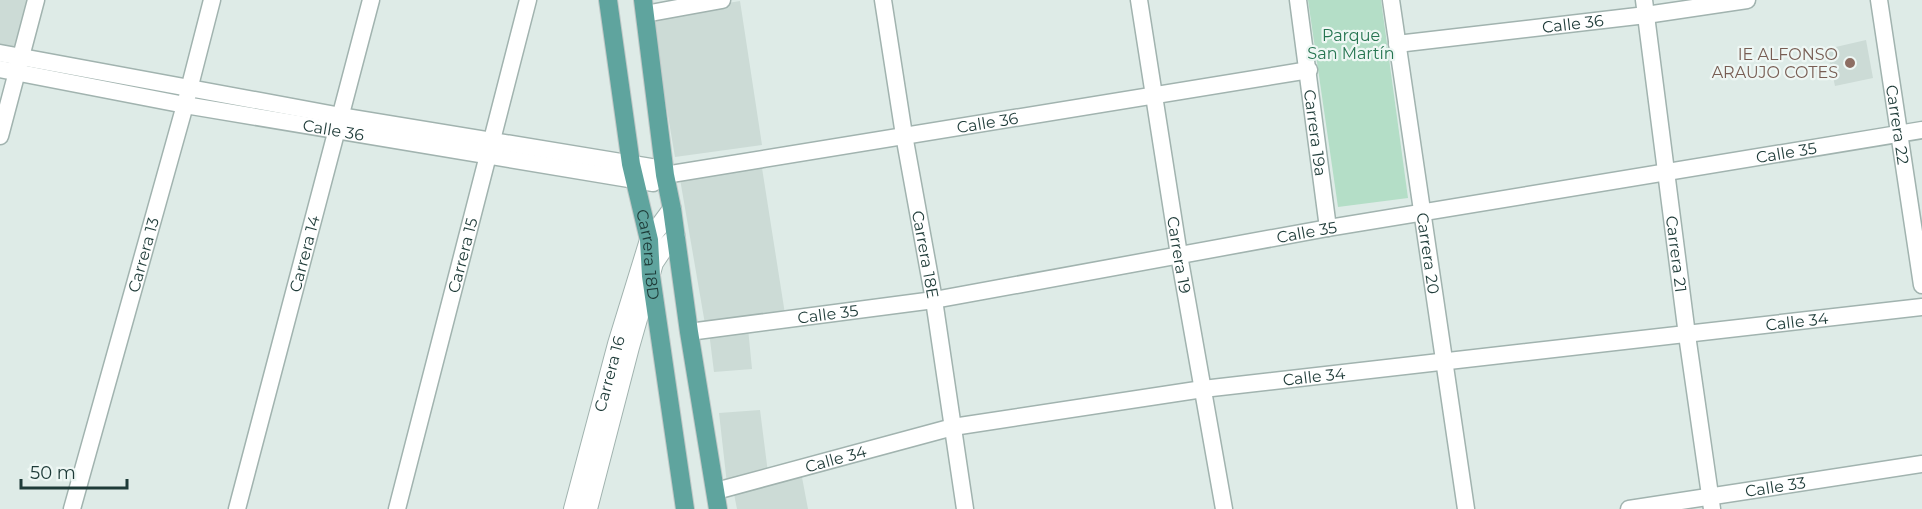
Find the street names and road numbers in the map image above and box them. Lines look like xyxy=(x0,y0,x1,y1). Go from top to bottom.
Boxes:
street label: Calle 36 xyxy=(1541,10,1605,37)
street label: Carrera 22 xyxy=(1882,83,1913,166)
street label: Carrera 19a xyxy=(1300,88,1331,177)
street label: Calle 36 xyxy=(955,108,1020,137)
street label: Calle 36 xyxy=(301,115,366,144)
street label: Calle 35 xyxy=(1754,138,1818,167)
street label: Carrera 18D xyxy=(633,207,664,301)
street label: Carrera 18E xyxy=(908,209,943,300)
street label: Carrera 20 xyxy=(1413,211,1444,295)
street label: Carrera 14 xyxy=(285,213,324,294)
street label: Carrera 21 xyxy=(1662,214,1691,293)
street label: Carrera 13 xyxy=(124,215,163,294)
street label: Carrera 19 xyxy=(1164,215,1195,295)
street label: Carrera 15 xyxy=(443,216,481,295)
street label: Calle 35 xyxy=(1275,217,1338,247)
street label: Calle 35 xyxy=(796,300,859,327)
street label: Calle 34 xyxy=(1765,308,1829,334)
street label: Carrera 16 xyxy=(590,333,629,414)
street label: Calle 34 xyxy=(1282,363,1347,389)
street label: Calle 34 xyxy=(803,441,869,476)
street label: Calle 33 xyxy=(1744,473,1807,501)

